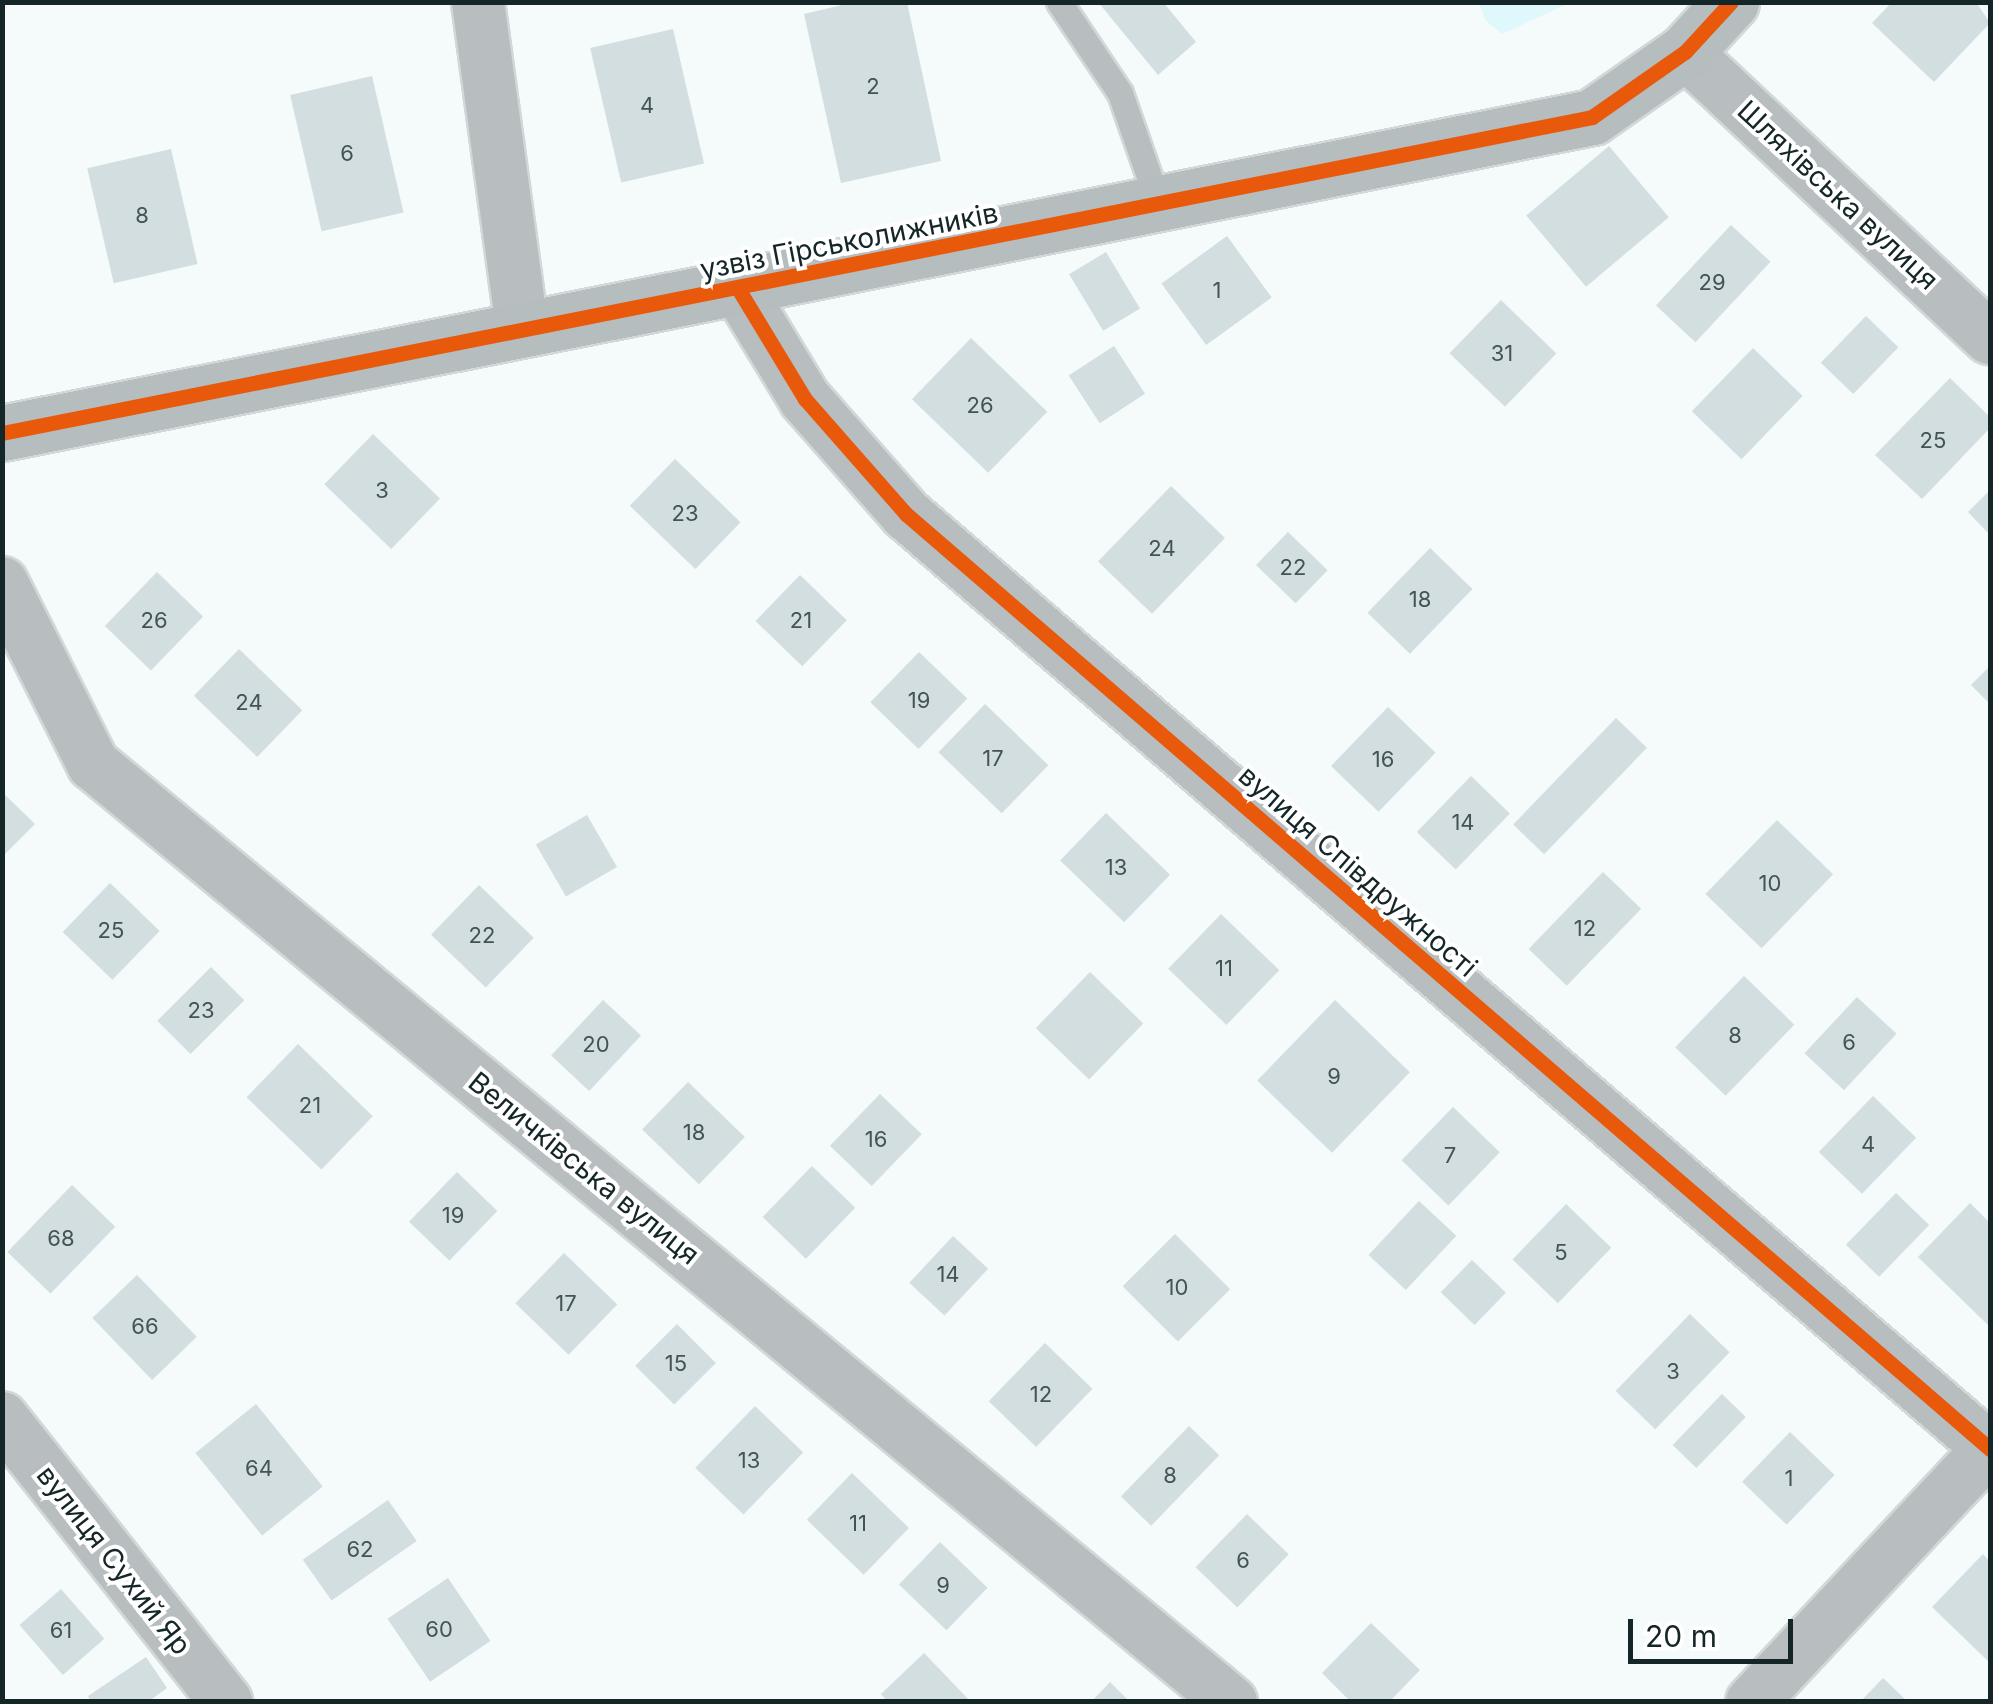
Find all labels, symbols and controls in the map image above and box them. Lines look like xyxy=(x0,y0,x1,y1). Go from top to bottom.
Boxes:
house number: 2 xyxy=(866,74,880,100)
house number: 4 xyxy=(640,93,654,119)
street label: Шляхівська вулиця xyxy=(1731,93,1945,297)
house number: 6 xyxy=(340,141,354,167)
street label: узвіз Гірськолижників xyxy=(697,196,1001,286)
house number: 8 xyxy=(135,203,149,229)
house number: 29 xyxy=(1698,270,1726,296)
house number: 1 xyxy=(1213,278,1221,304)
house number: 31 xyxy=(1491,341,1513,367)
house number: 26 xyxy=(966,393,994,419)
house number: 25 xyxy=(1920,428,1946,454)
house number: 3 xyxy=(375,478,389,504)
house number: 23 xyxy=(671,501,699,527)
house number: 24 xyxy=(1148,536,1176,562)
house number: 22 xyxy=(1280,555,1306,581)
house number: 18 xyxy=(1409,587,1431,613)
house number: 26 xyxy=(140,608,168,634)
house number: 21 xyxy=(790,608,812,634)
house number: 19 xyxy=(908,688,930,714)
house number: 24 xyxy=(235,690,263,716)
house number: 17 xyxy=(982,746,1004,772)
house number: 16 xyxy=(1372,747,1394,773)
street label: вулиця Співдружності xyxy=(1232,758,1484,984)
house number: 14 xyxy=(1451,810,1475,836)
house number: 13 xyxy=(1105,855,1127,881)
house number: 10 xyxy=(1759,871,1781,897)
house number: 12 xyxy=(1574,916,1596,942)
house number: 25 xyxy=(98,918,124,944)
house number: 22 xyxy=(469,923,495,949)
house number: 11 xyxy=(1215,956,1233,982)
house number: 23 xyxy=(187,998,215,1024)
house number: 8 xyxy=(1728,1023,1742,1049)
house number: 6 xyxy=(1842,1030,1856,1056)
house number: 20 xyxy=(582,1032,610,1058)
house number: 9 xyxy=(1327,1064,1341,1090)
street label: Величківська вулиця xyxy=(462,1065,706,1271)
house number: 21 xyxy=(299,1093,321,1119)
house number: 18 xyxy=(683,1120,705,1146)
house number: 16 xyxy=(865,1127,887,1153)
house number: 4 xyxy=(1861,1132,1875,1158)
house number: 7 xyxy=(1444,1143,1456,1169)
house number: 19 xyxy=(442,1203,464,1229)
house number: 68 xyxy=(47,1226,75,1252)
house number: 5 xyxy=(1554,1240,1568,1266)
house number: 14 xyxy=(936,1262,960,1288)
house number: 10 xyxy=(1166,1275,1188,1301)
house number: 17 xyxy=(555,1291,577,1317)
house number: 66 xyxy=(131,1314,159,1340)
house number: 15 xyxy=(665,1351,687,1377)
house number: 3 xyxy=(1666,1359,1680,1385)
house number: 12 xyxy=(1030,1382,1052,1408)
house number: 13 xyxy=(738,1448,760,1474)
house number: 64 xyxy=(245,1456,273,1482)
street label: вулиця Сухий Яр xyxy=(30,1459,198,1661)
house number: 8 xyxy=(1163,1463,1177,1489)
house number: 1 xyxy=(1785,1466,1793,1492)
house number: 11 xyxy=(849,1511,867,1537)
house number: 62 xyxy=(346,1537,374,1563)
house number: 6 xyxy=(1236,1548,1250,1574)
house number: 9 xyxy=(936,1573,950,1599)
scale bar xyxy=(1633,1599,1798,1661)
house number: 60 xyxy=(425,1617,453,1643)
house number: 61 xyxy=(50,1618,72,1644)
text: 20 m xyxy=(1645,1618,1717,1654)

